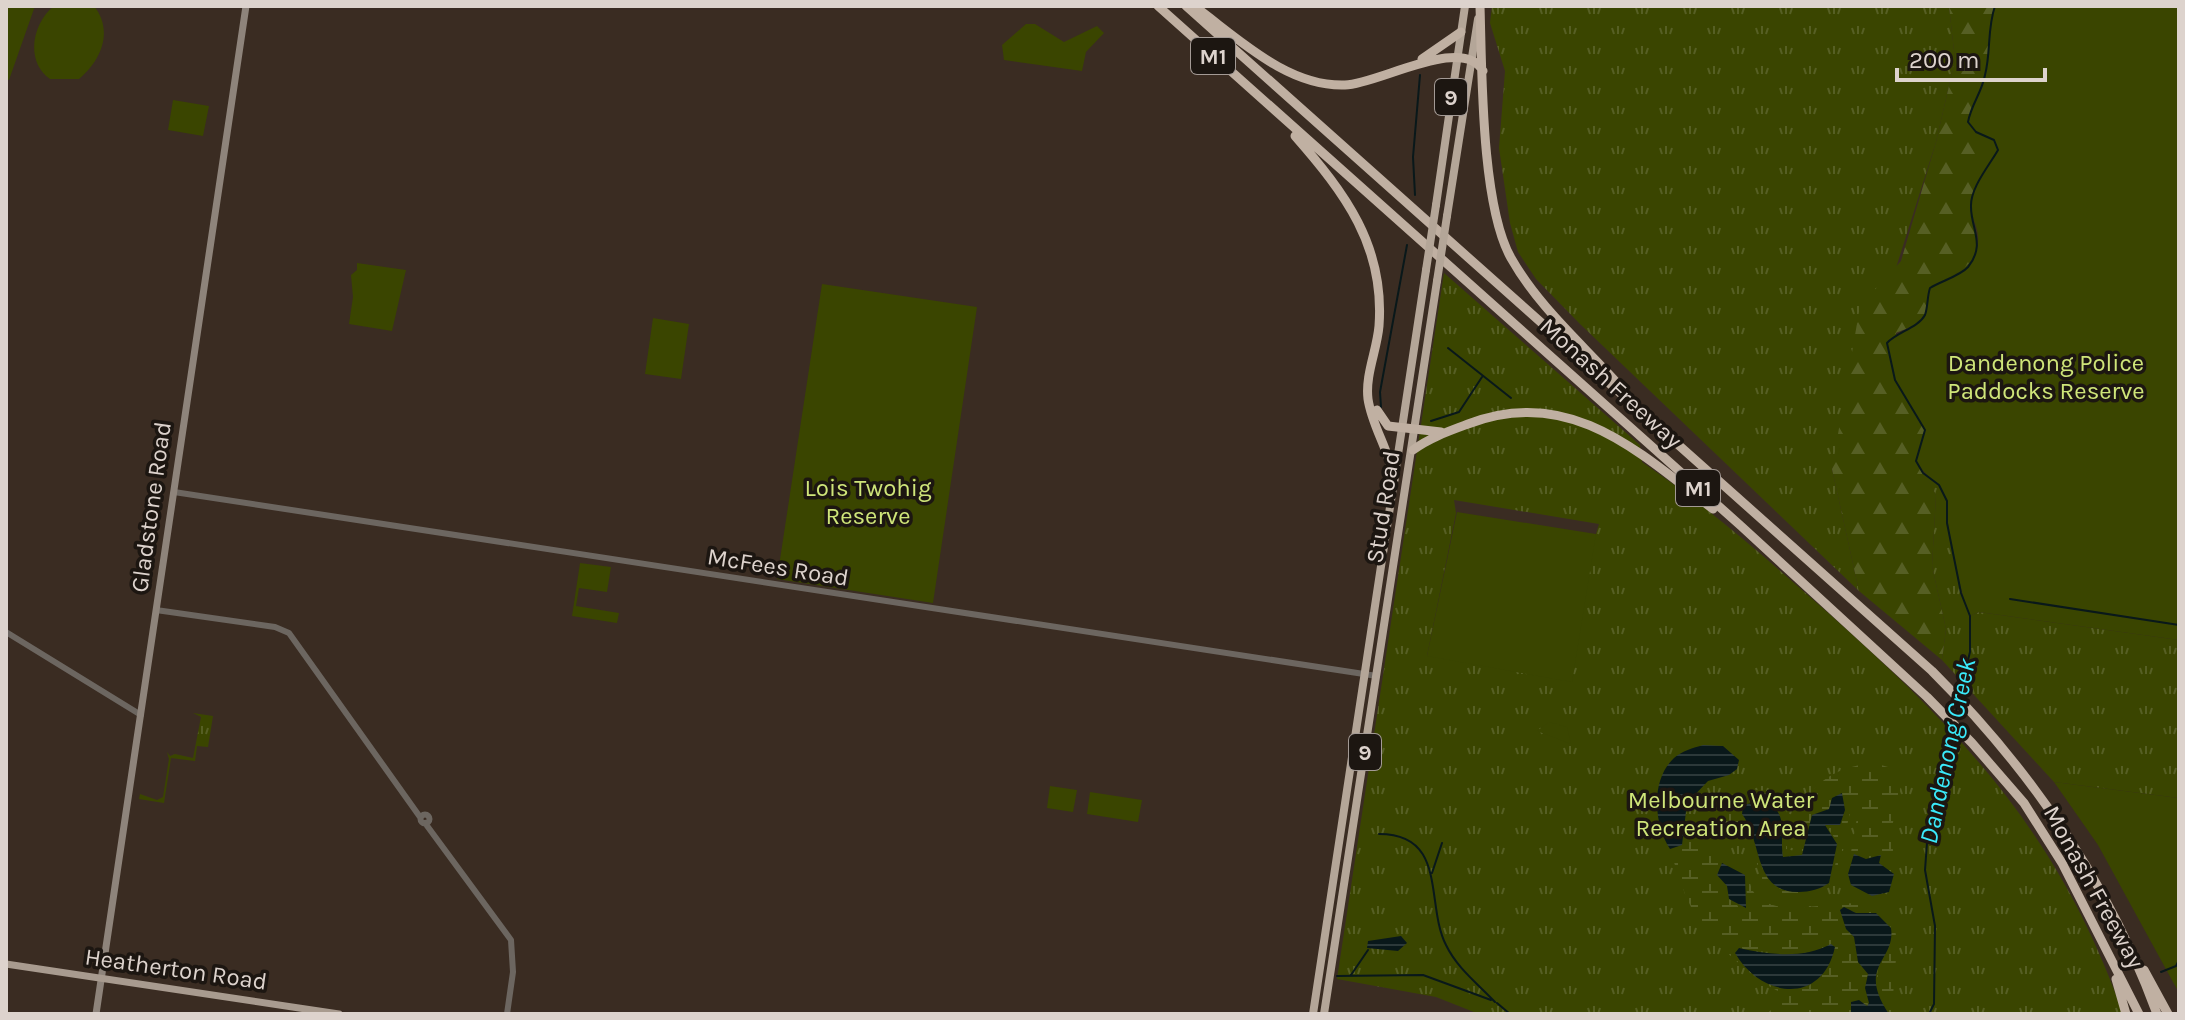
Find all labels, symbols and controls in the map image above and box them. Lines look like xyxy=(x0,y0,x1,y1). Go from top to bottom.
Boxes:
scale bar xyxy=(1897,32,2045,82)
road number: M1 xyxy=(1191,38,1235,74)
text: 200 m xyxy=(1909,46,1980,74)
road number: 9 xyxy=(1435,79,1467,115)
street label: Monash Freeway xyxy=(1534,312,1688,454)
park label: Dandenong Police Paddocks Reserve xyxy=(1947,349,2145,405)
street label: Gladstone Road xyxy=(125,420,177,594)
street label: Stud Road xyxy=(1360,449,1406,565)
road number: M1 xyxy=(1676,470,1720,506)
park label: Lois Twohig Reserve xyxy=(805,474,932,530)
street label: McFees Road xyxy=(705,542,851,592)
water label: Dandenong Creek xyxy=(1913,655,1982,847)
road number: 9 xyxy=(1349,734,1381,770)
park label: Melbourne Water Recreation Area xyxy=(1628,786,1814,842)
street label: Monash Freeway xyxy=(2038,801,2150,973)
street label: Heatherton Road xyxy=(83,942,269,996)

